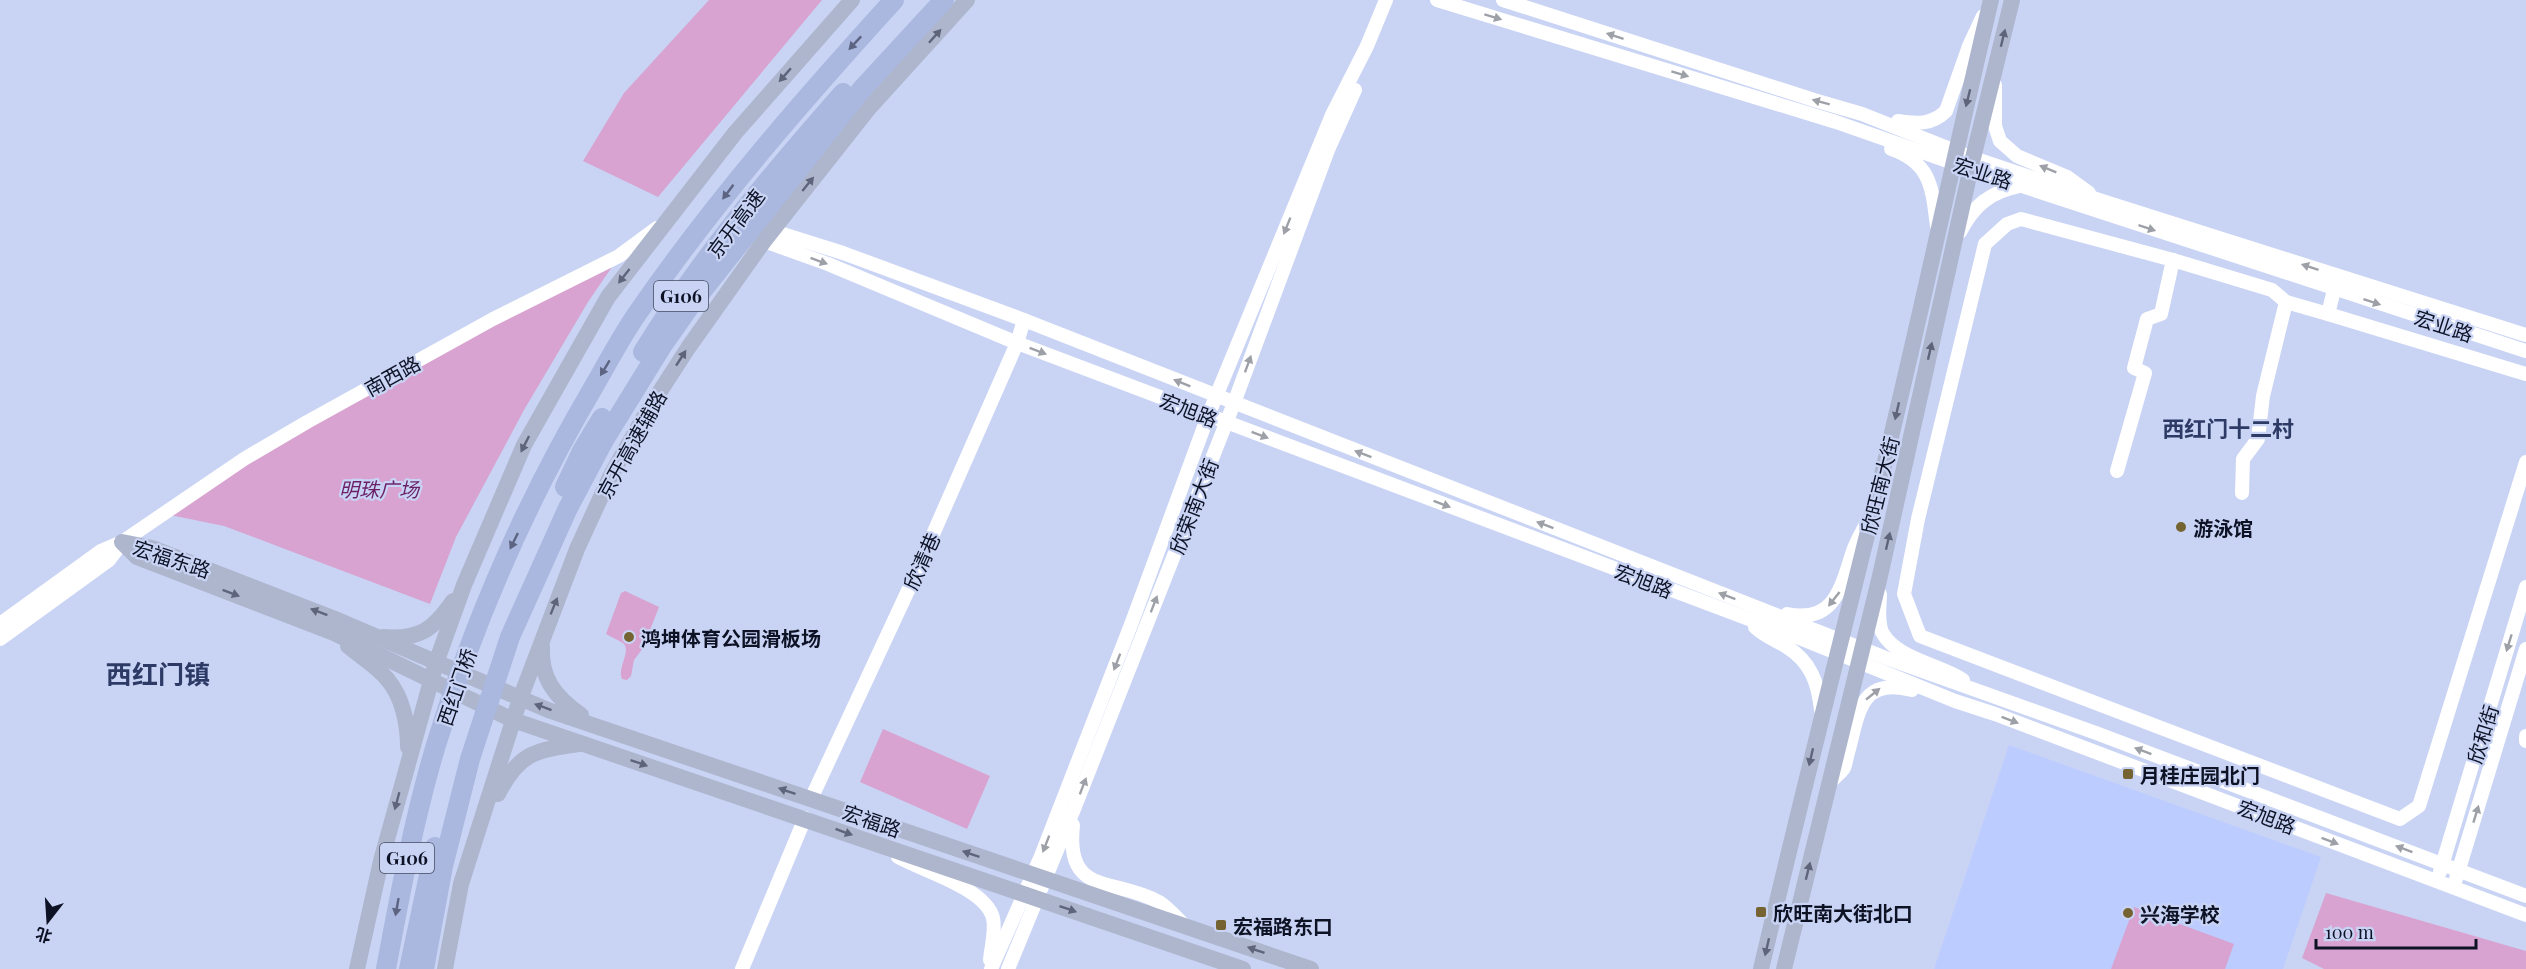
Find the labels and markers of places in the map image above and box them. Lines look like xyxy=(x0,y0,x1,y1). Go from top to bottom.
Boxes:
place label: 游泳馆 xyxy=(2193,514,2253,541)
marker: 游泳馆 xyxy=(2174,520,2188,534)
place label: 鸿坤体育公园滑板场 xyxy=(641,624,821,651)
marker: 鸿坤体育公园滑板场 xyxy=(622,630,636,644)
place label: 月桂庄园北门 xyxy=(2140,761,2260,788)
marker: 月桂庄园北门 xyxy=(2121,767,2135,781)
place label: 欣旺南大街北口 xyxy=(1773,899,1913,926)
place label: 兴海学校 xyxy=(2140,900,2220,927)
marker: 欣旺南大街北口 xyxy=(1754,905,1768,919)
marker: 兴海学校 xyxy=(2121,906,2135,920)
place label: 宏福路东口 xyxy=(1233,912,1333,939)
marker: 宏福路东口 xyxy=(1214,918,1228,932)

